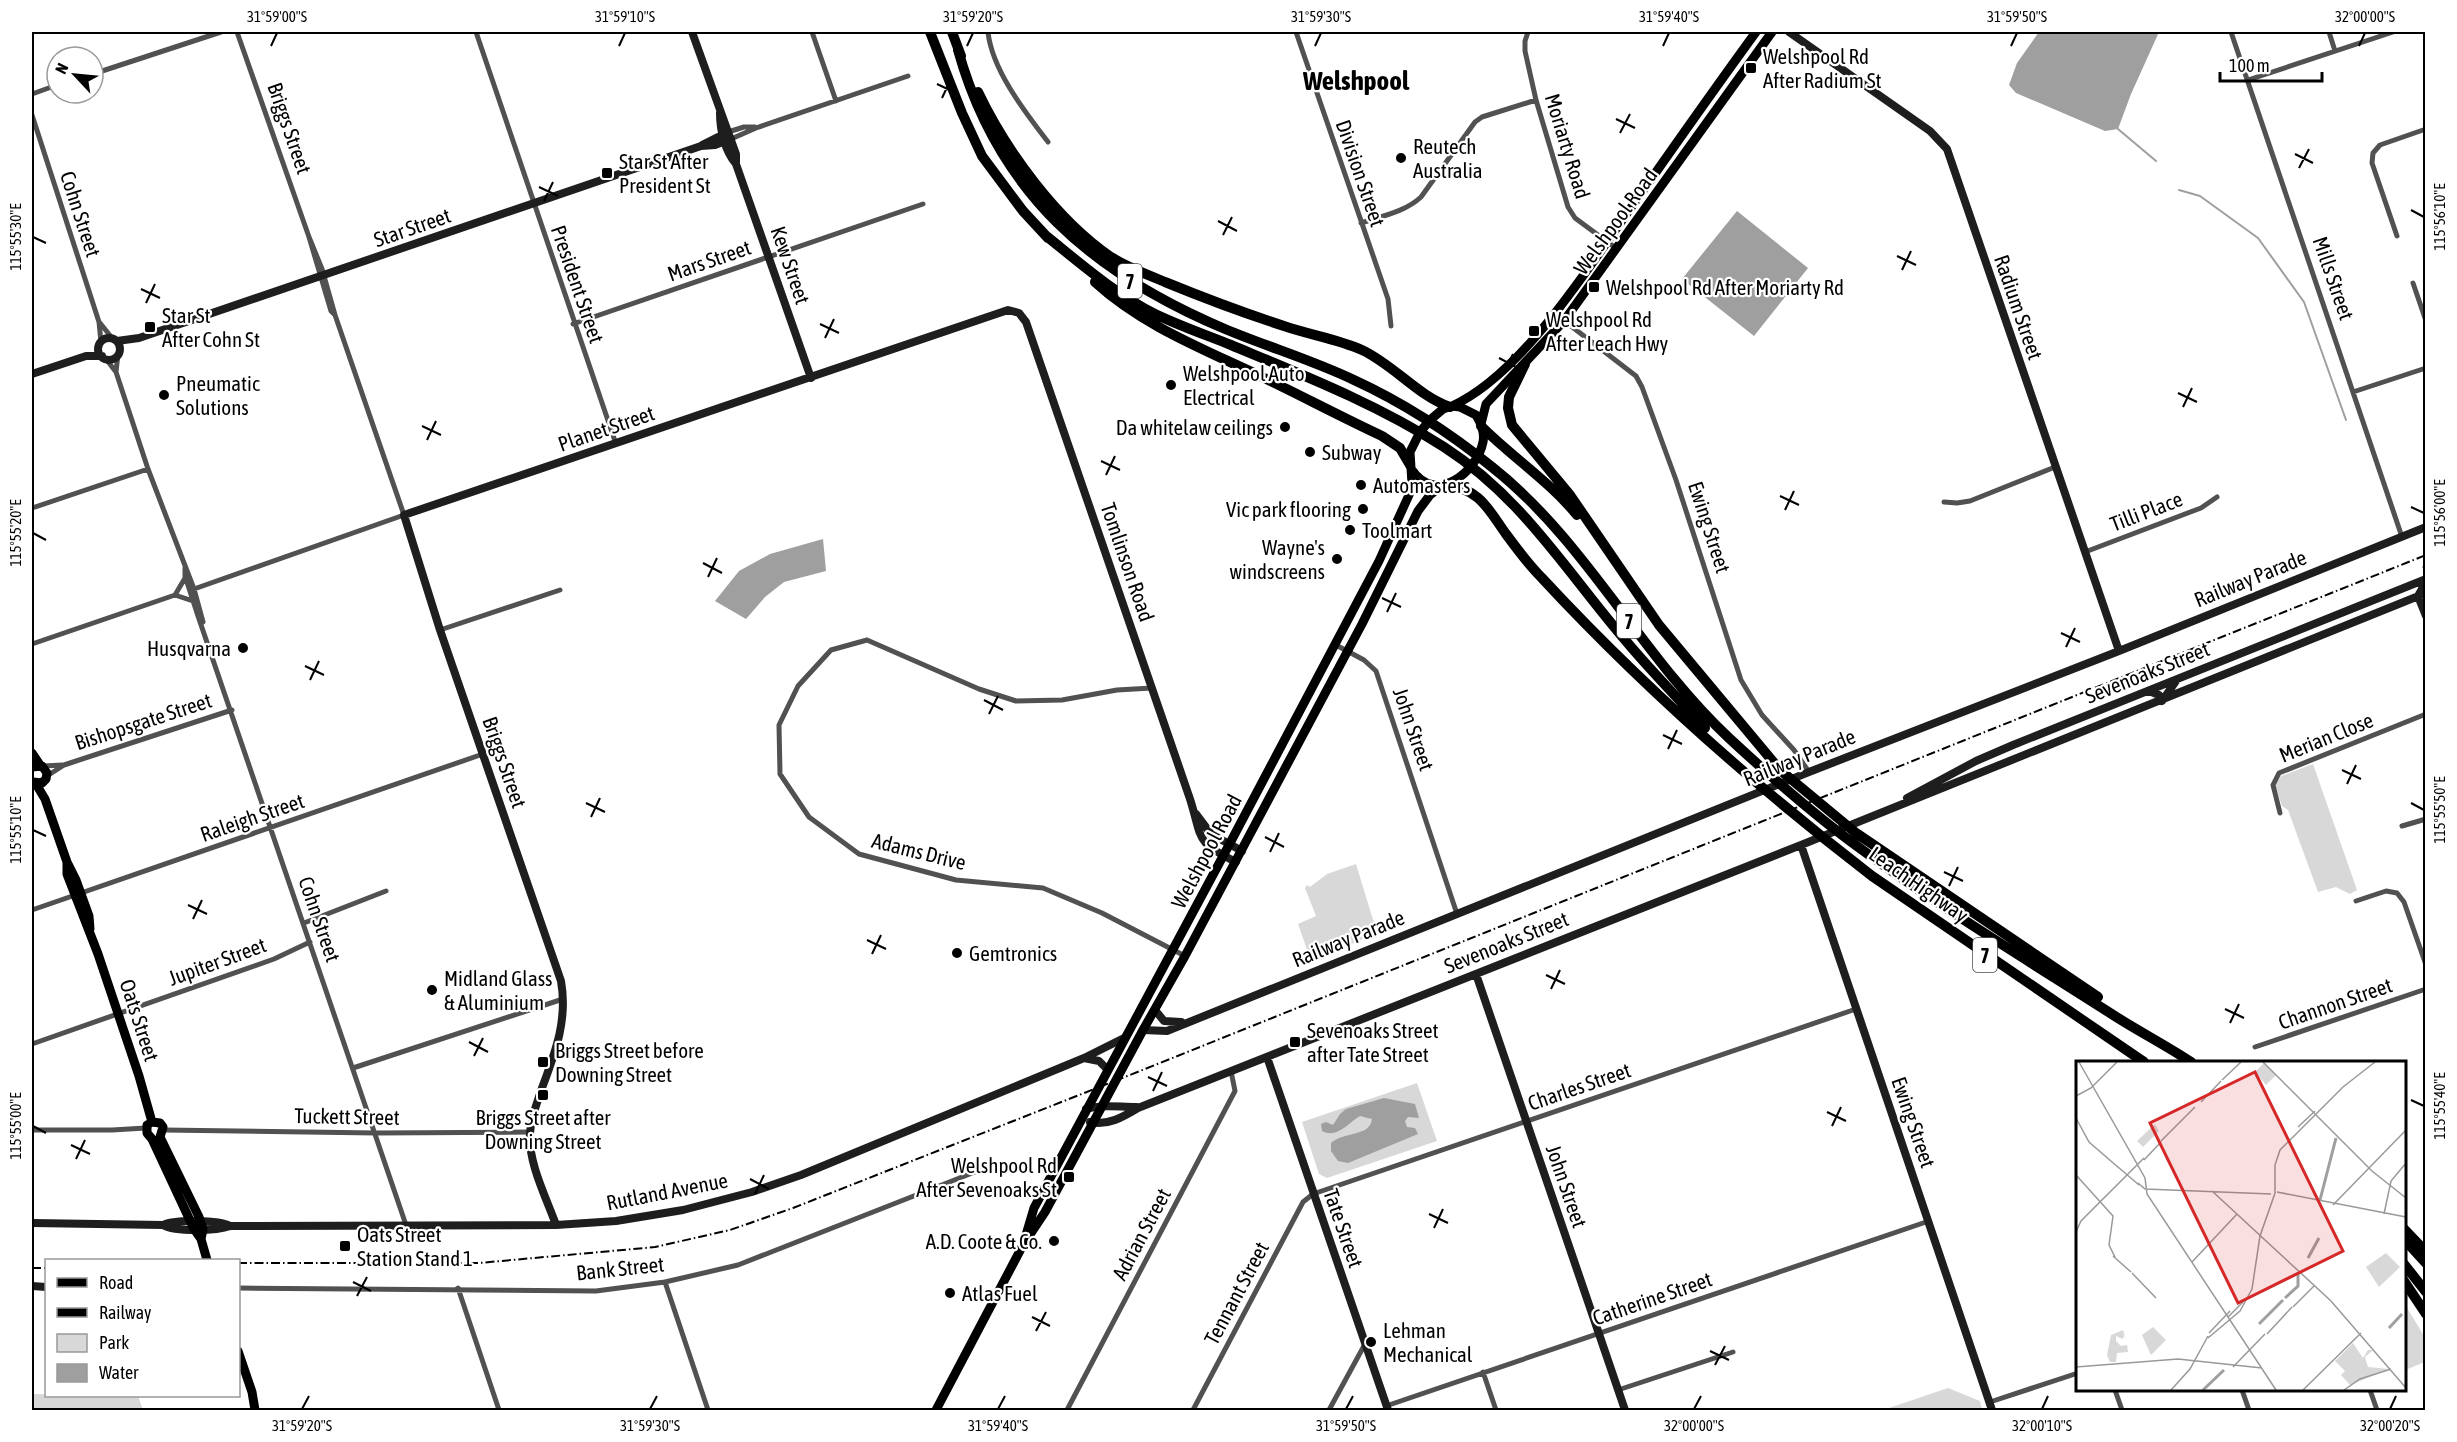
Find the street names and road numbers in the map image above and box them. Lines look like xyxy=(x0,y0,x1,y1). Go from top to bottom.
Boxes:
street label: Briggs Street xyxy=(263,79,317,177)
street label: Moriarty Road xyxy=(1541,91,1595,201)
street label: Division Street xyxy=(1332,116,1390,230)
street label: Welshpool Road xyxy=(1568,163,1662,279)
street label: Cohn Street xyxy=(56,168,106,260)
street label: Star Street xyxy=(370,203,454,251)
street label: President Street xyxy=(547,222,609,346)
street label: Kew Street xyxy=(767,223,815,307)
street label: Mills Street xyxy=(2309,233,2359,323)
street label: Mars Street xyxy=(664,235,754,285)
street label: Radium Street xyxy=(1990,251,2048,363)
road number: 7 xyxy=(1118,264,1142,298)
street label: Planet Street xyxy=(555,400,657,456)
street label: Ewing Street xyxy=(1684,478,1736,576)
street label: Tilli Place xyxy=(2107,486,2185,536)
street label: Tomlinson Road xyxy=(1096,499,1160,625)
street label: Railway Parade xyxy=(2190,545,2310,611)
road number: 7 xyxy=(1617,604,1641,638)
street label: Sevenoaks Street xyxy=(2082,636,2212,708)
street label: John Street xyxy=(1389,684,1439,774)
street label: Bishopsgate Street xyxy=(72,688,214,754)
street label: Merian Close xyxy=(2276,707,2376,767)
street label: Briggs Street xyxy=(478,713,532,811)
street label: Railway Parade xyxy=(1739,724,1859,790)
street label: Raleigh Street xyxy=(197,788,307,846)
street label: Welshpool Road xyxy=(1166,790,1246,912)
street label: Adams Drive xyxy=(869,828,969,874)
street label: Leach Highway xyxy=(1865,841,1973,927)
street label: Cohn Street xyxy=(294,873,346,965)
street label: Railway Parade xyxy=(1288,905,1408,971)
street label: Sevenoaks Street xyxy=(1441,906,1571,978)
street label: Jupiter Street xyxy=(165,932,269,990)
road number: 7 xyxy=(1973,938,1997,972)
street label: Channon Street xyxy=(2275,972,2395,1034)
street label: Oats Street xyxy=(116,976,164,1064)
street label: Charles Street xyxy=(1525,1057,1633,1115)
street label: Ewing Street xyxy=(1887,1073,1941,1171)
street label: Tuckett Street xyxy=(294,1103,400,1129)
street label: John Street xyxy=(1542,1141,1592,1231)
street label: Rutland Avenue xyxy=(604,1167,730,1215)
street label: Adrian Street xyxy=(1107,1184,1175,1284)
street label: Tate Street xyxy=(1319,1185,1369,1271)
street label: Tennant Street xyxy=(1199,1238,1273,1348)
street label: Bank Street xyxy=(575,1251,665,1285)
street label: Catherine Street xyxy=(1589,1266,1715,1330)

